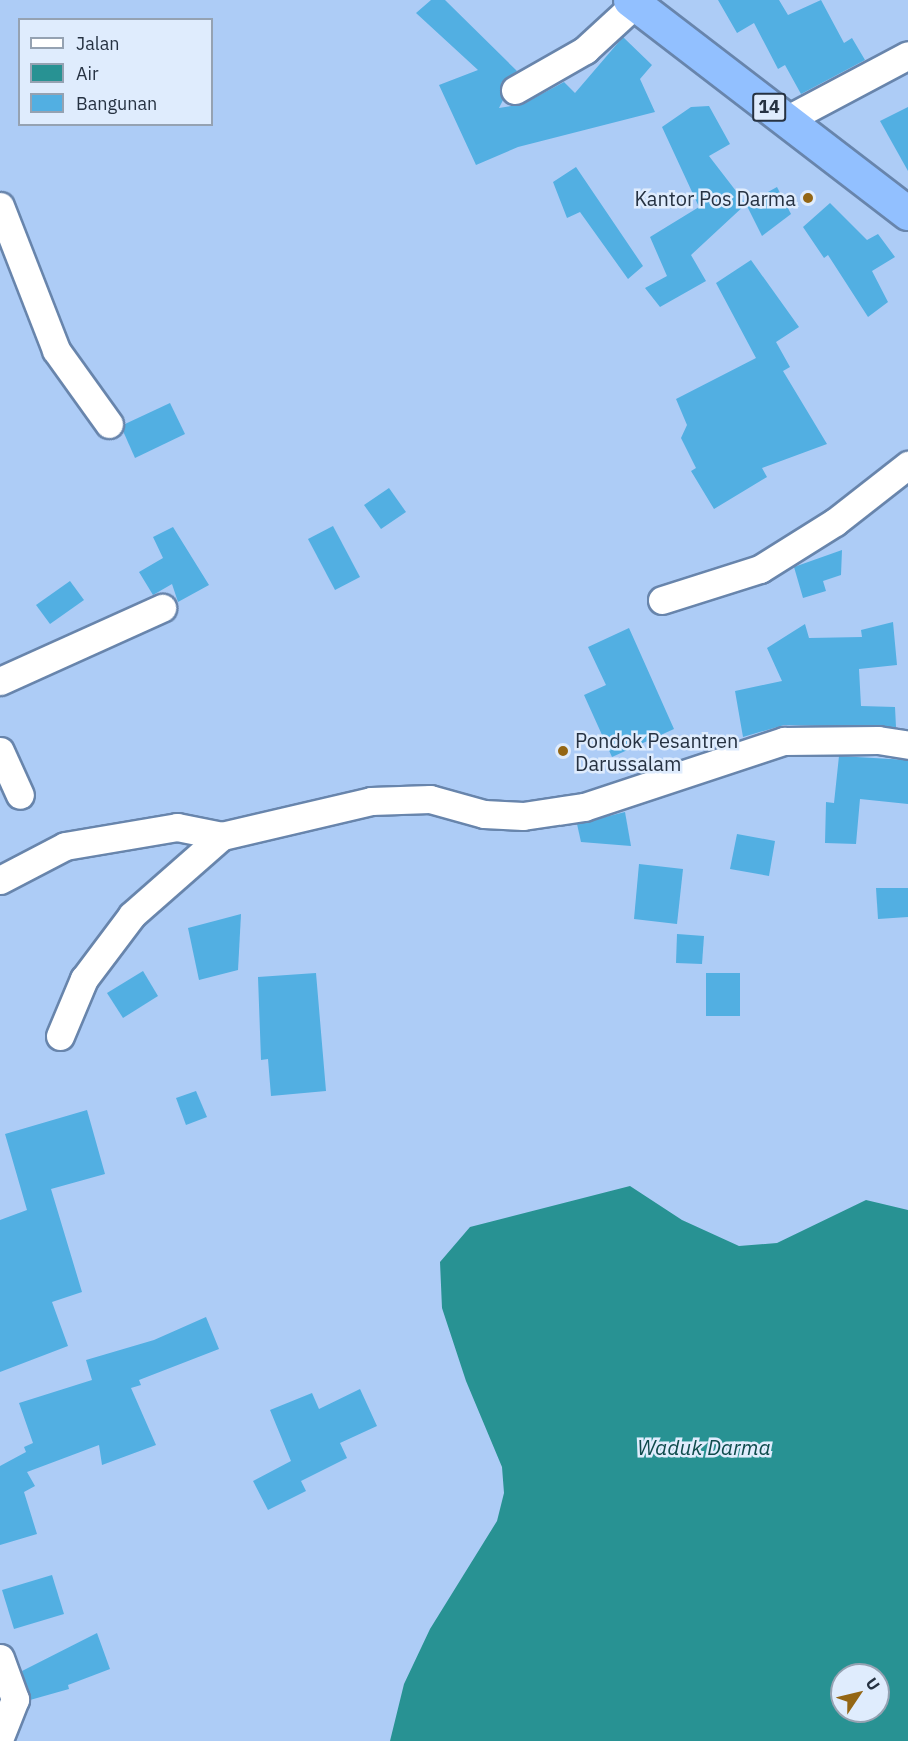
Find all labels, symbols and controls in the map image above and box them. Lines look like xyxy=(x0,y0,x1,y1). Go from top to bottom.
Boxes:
legend xyxy=(18,18,213,126)
text: Jalan xyxy=(76,32,120,55)
text: Air xyxy=(76,62,99,85)
text: Bangunan xyxy=(76,92,157,115)
road number: 14 xyxy=(751,92,787,122)
place label: Kantor Pos Darma xyxy=(634,186,796,210)
marker: Kantor Pos Darma xyxy=(801,191,815,205)
place label: Pondok Pesantren Darussalam xyxy=(575,728,738,775)
marker: Pondok Pesantren Darussalam xyxy=(556,744,570,758)
water label: Waduk Darma xyxy=(637,1434,771,1460)
north arrow xyxy=(830,1663,890,1723)
text: U xyxy=(862,1674,884,1694)

